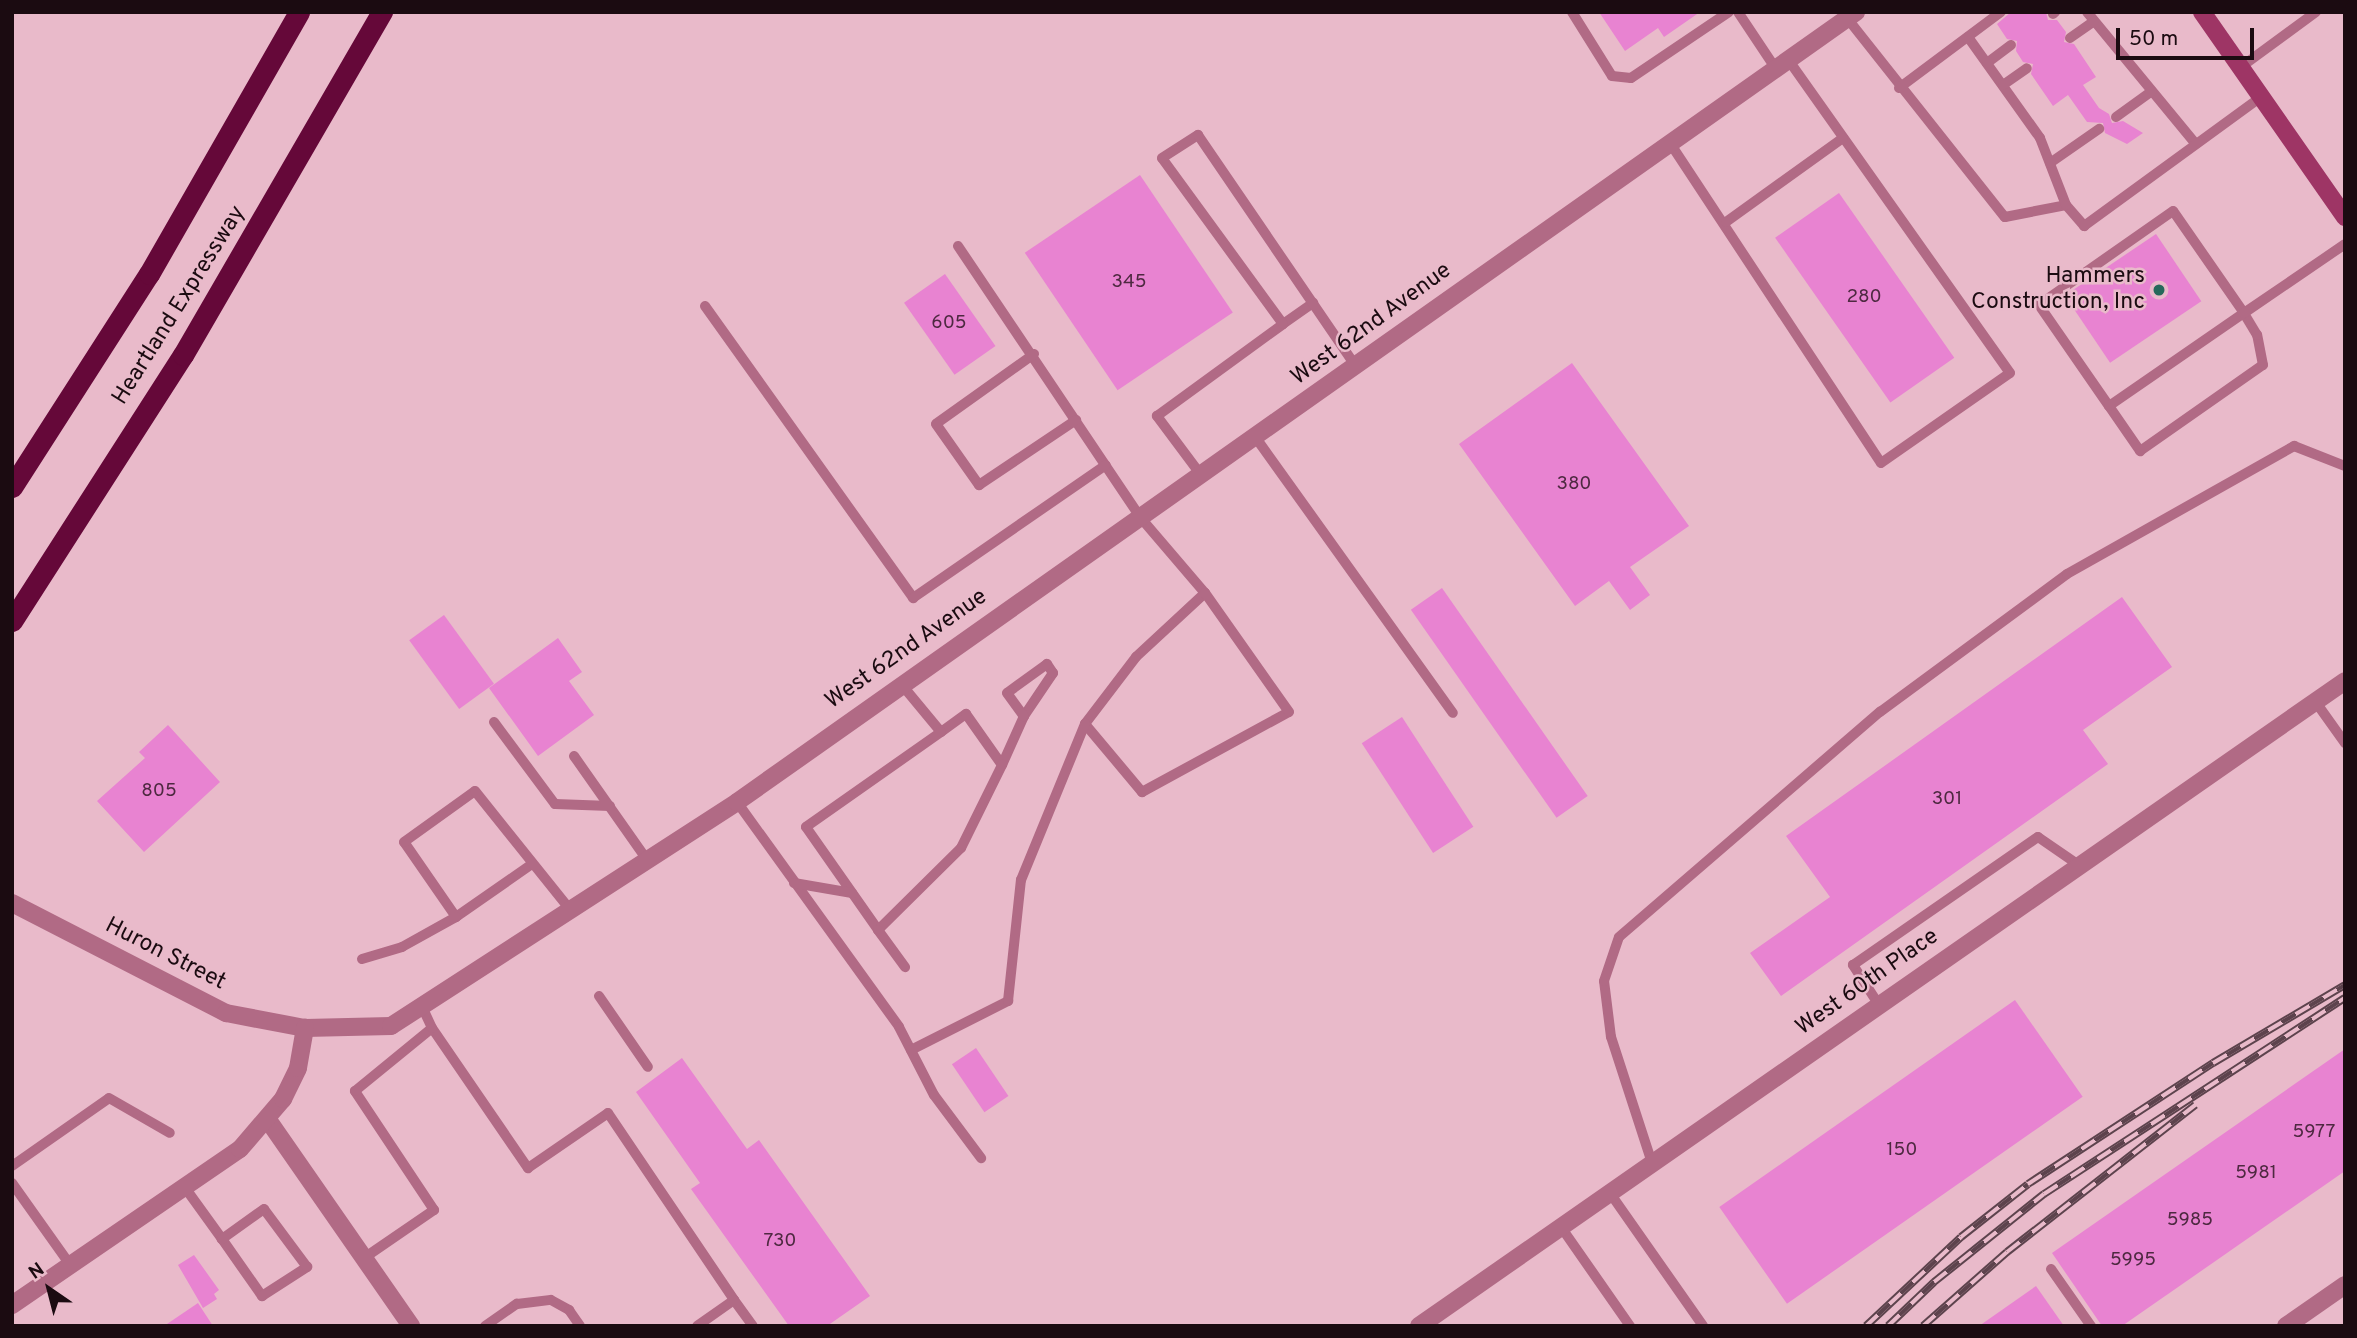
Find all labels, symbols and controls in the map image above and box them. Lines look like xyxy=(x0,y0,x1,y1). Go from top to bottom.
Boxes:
scale bar xyxy=(2119,14,2257,58)
text: 50 m xyxy=(2129,26,2178,53)
street label: Heartland Expressway xyxy=(108,201,252,411)
street label: West 62nd Avenue xyxy=(1286,257,1458,393)
place label: Hammers Construction, Inc xyxy=(1971,263,2145,317)
house number: 345 xyxy=(1111,272,1147,294)
marker: Hammers Construction, Inc xyxy=(2151,282,2167,298)
house number: 280 xyxy=(1846,287,1882,309)
house number: 605 xyxy=(931,313,967,335)
house number: 380 xyxy=(1556,474,1592,496)
street label: West 62nd Avenue xyxy=(820,584,994,716)
house number: 805 xyxy=(141,781,177,803)
house number: 301 xyxy=(1932,789,1962,811)
street label: Huron Street xyxy=(100,913,230,997)
street label: West 60th Place xyxy=(1791,924,1945,1042)
house number: 5977 xyxy=(2293,1122,2335,1144)
house number: 150 xyxy=(1886,1140,1918,1162)
house number: 5981 xyxy=(2235,1163,2277,1185)
house number: 5985 xyxy=(2167,1210,2213,1232)
house number: 730 xyxy=(763,1231,797,1253)
house number: 5995 xyxy=(2110,1250,2156,1272)
north arrow xyxy=(14,1254,84,1324)
text: N xyxy=(24,1258,49,1286)

